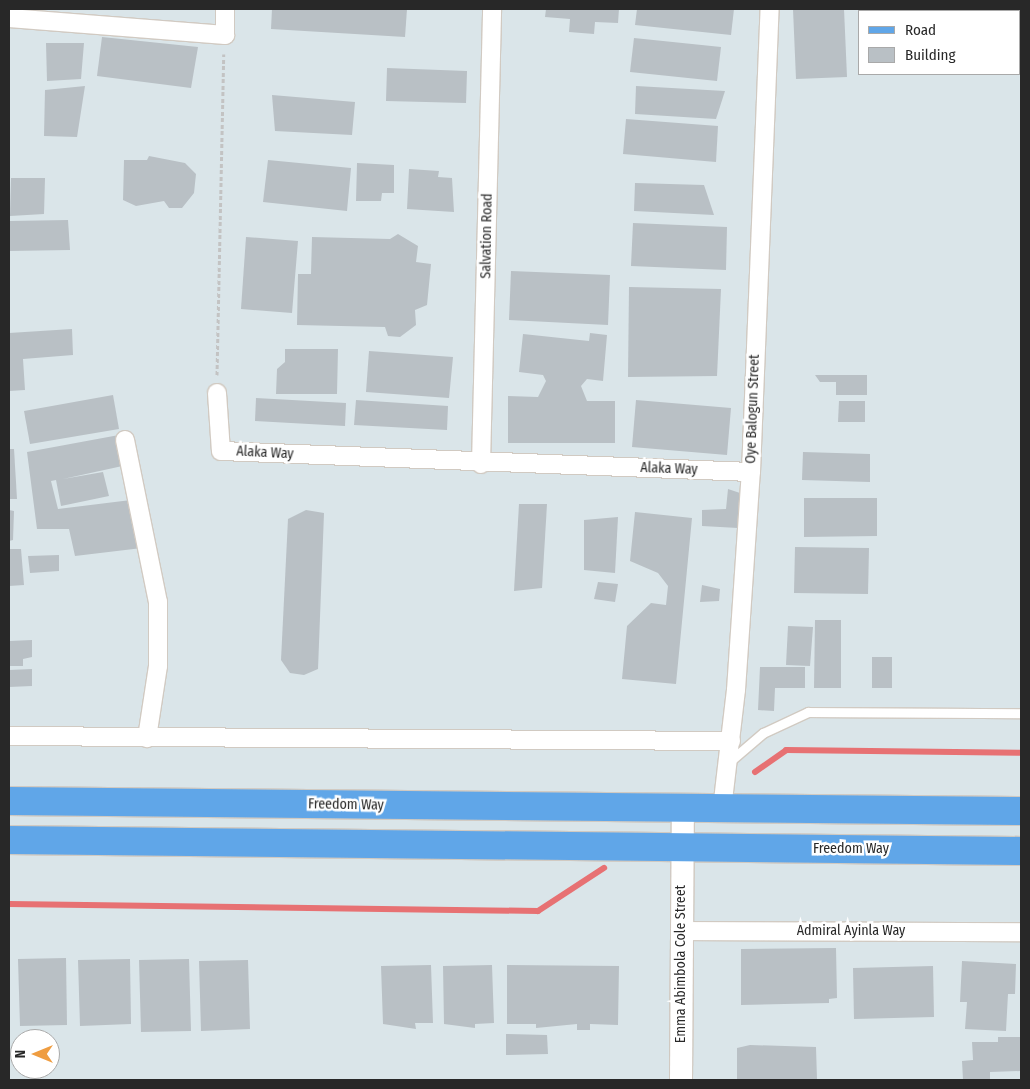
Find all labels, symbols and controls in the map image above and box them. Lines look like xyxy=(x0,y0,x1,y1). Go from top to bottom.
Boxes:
legend xyxy=(858,10,1020,75)
text: Road xyxy=(905,21,936,39)
text: Building xyxy=(905,46,956,64)
street label: Salvation Road xyxy=(478,193,496,279)
street label: Oye Balogun Street xyxy=(743,354,763,464)
street label: Alaka Way xyxy=(236,443,294,463)
street label: Alaka Way xyxy=(640,460,698,478)
street label: Freedom Way xyxy=(308,796,384,814)
street label: Freedom Way xyxy=(813,841,889,857)
street label: Emma Abimbola Cole Street xyxy=(673,885,689,1043)
street label: Admiral Ayinla Way xyxy=(797,923,905,939)
north arrow xyxy=(10,1029,60,1079)
text: N xyxy=(12,1050,29,1058)

